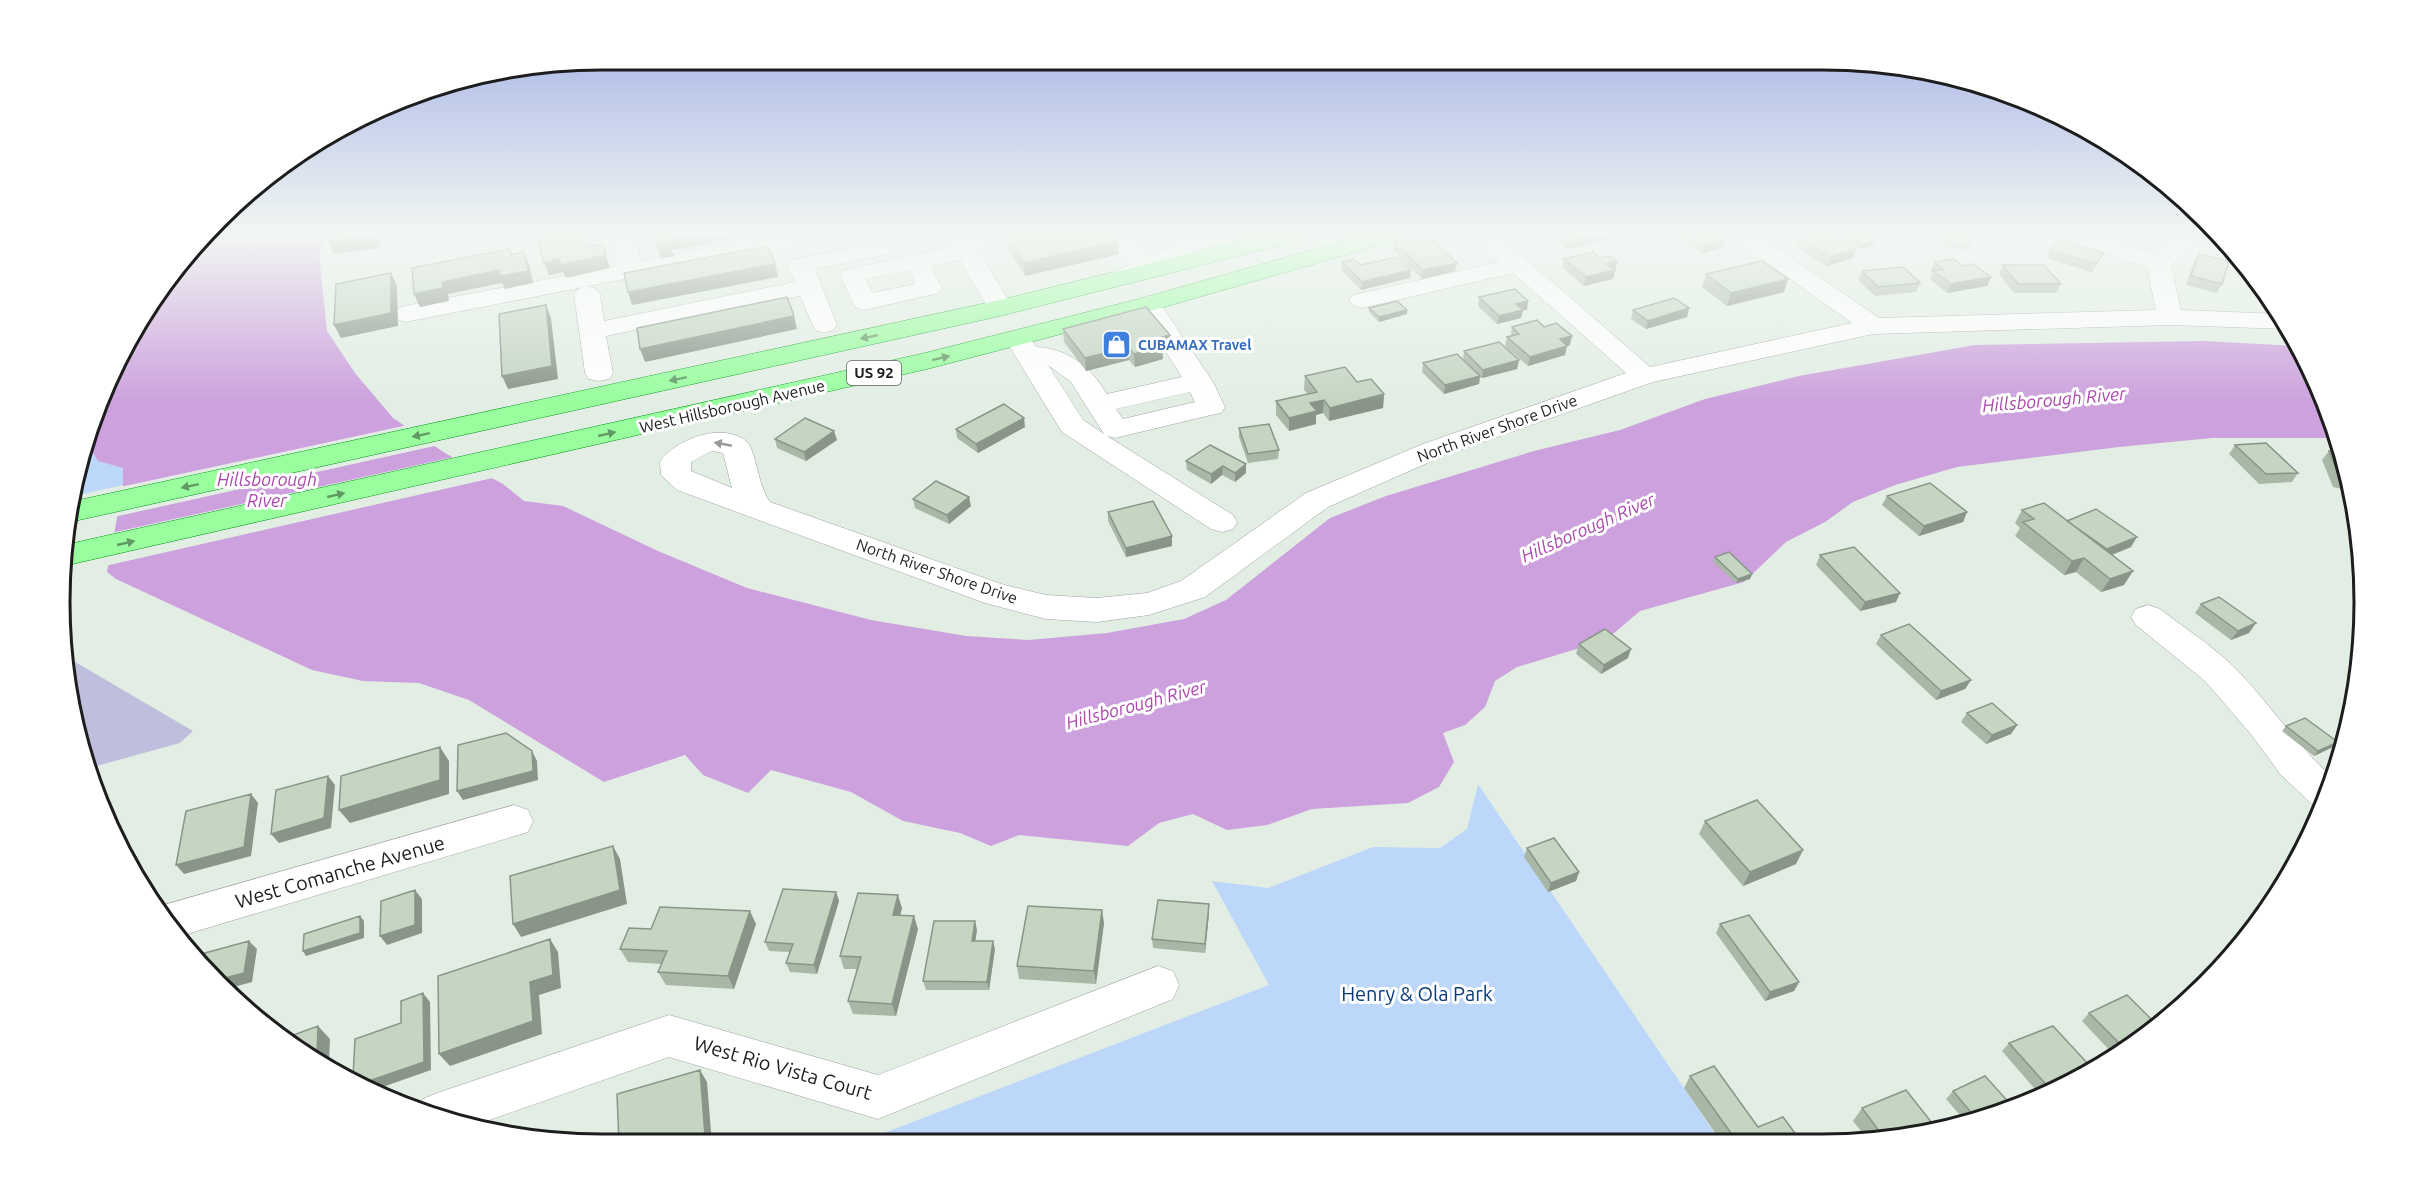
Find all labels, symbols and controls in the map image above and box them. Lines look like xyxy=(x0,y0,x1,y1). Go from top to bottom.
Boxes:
shop icon: CUBAMAX Travel xyxy=(1101,329,1133,361)
one-way arrow xyxy=(859,333,878,342)
place label: CUBAMAX Travel xyxy=(1138,337,1251,353)
one-way arrow xyxy=(931,352,950,362)
road number: US 92 xyxy=(847,361,901,385)
one-way arrow xyxy=(669,374,688,384)
street label: West Hillsborough Avenue xyxy=(637,376,827,436)
water label: Hillsborough River xyxy=(1981,383,2128,415)
street label: North River Shore Drive xyxy=(1414,391,1580,465)
one-way arrow xyxy=(598,429,617,439)
one-way arrow xyxy=(412,431,431,440)
one-way arrow xyxy=(713,439,732,448)
water label: Hillsborough River xyxy=(217,469,317,510)
one-way arrow xyxy=(180,482,199,491)
water label: Hillsborough River xyxy=(1518,488,1659,566)
one-way arrow xyxy=(327,490,346,500)
street label: North River Shore Drive xyxy=(854,535,1020,607)
one-way arrow xyxy=(116,537,135,547)
water label: Hillsborough River xyxy=(1064,675,1209,732)
street label: West Comanche Avenue xyxy=(232,831,447,912)
park label: Henry & Ola Park xyxy=(1341,982,1493,1005)
street label: West Rio Vista Court xyxy=(691,1031,875,1104)

